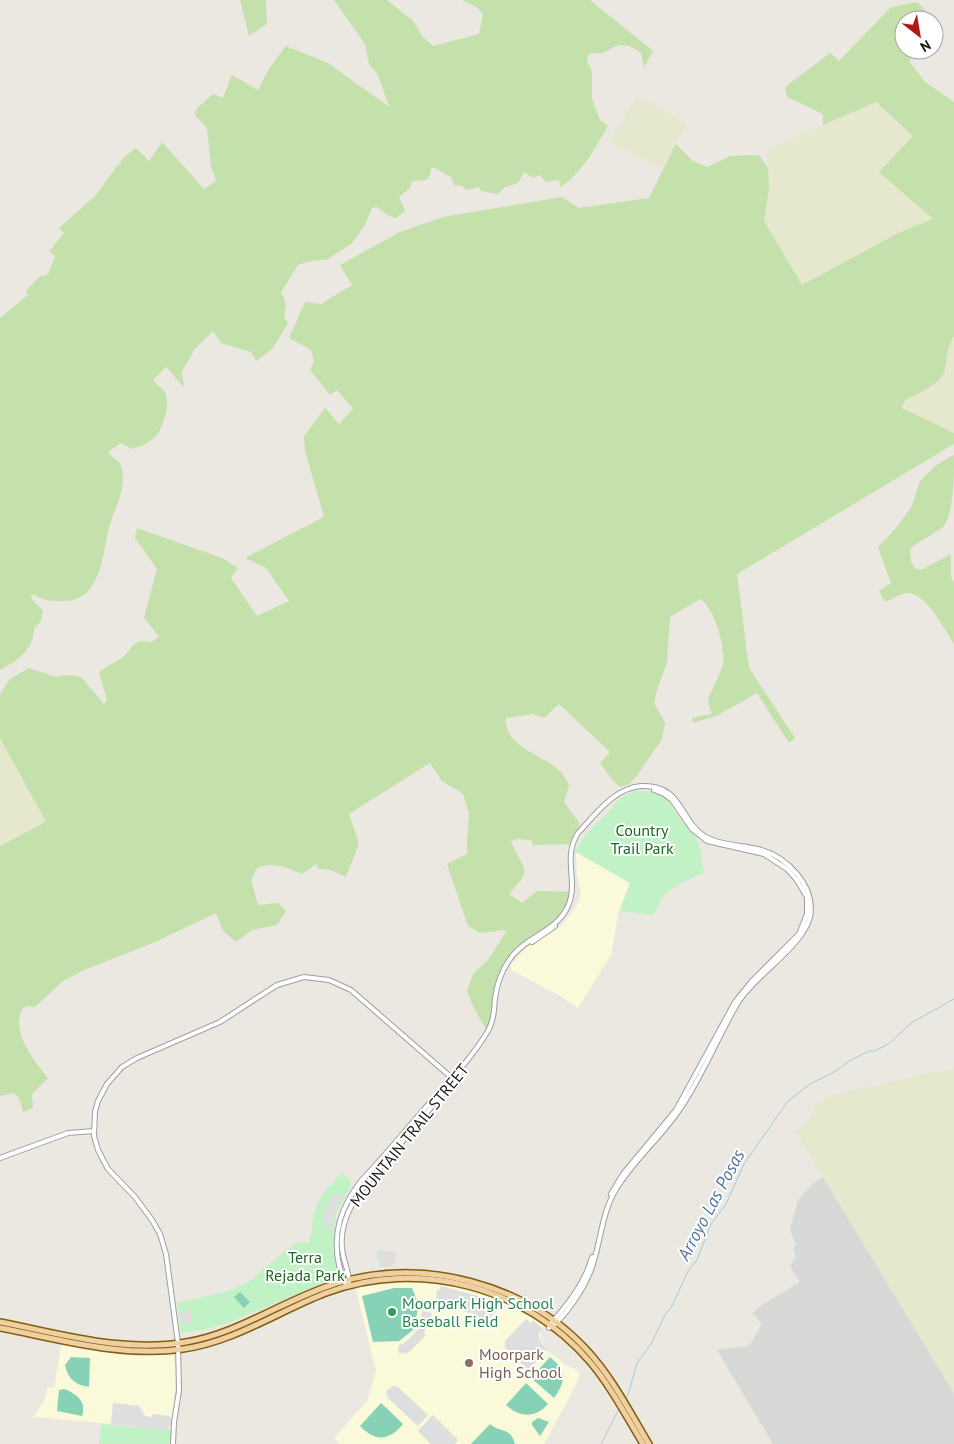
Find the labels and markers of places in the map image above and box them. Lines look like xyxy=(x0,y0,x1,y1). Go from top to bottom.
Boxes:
place label: Moorpark High School Baseball Field xyxy=(402,1293,554,1331)
marker: Moorpark High School Baseball Field xyxy=(386,1306,398,1318)
place label: Moorpark High School xyxy=(479,1344,562,1382)
marker: Moorpark High School xyxy=(463,1357,475,1369)

